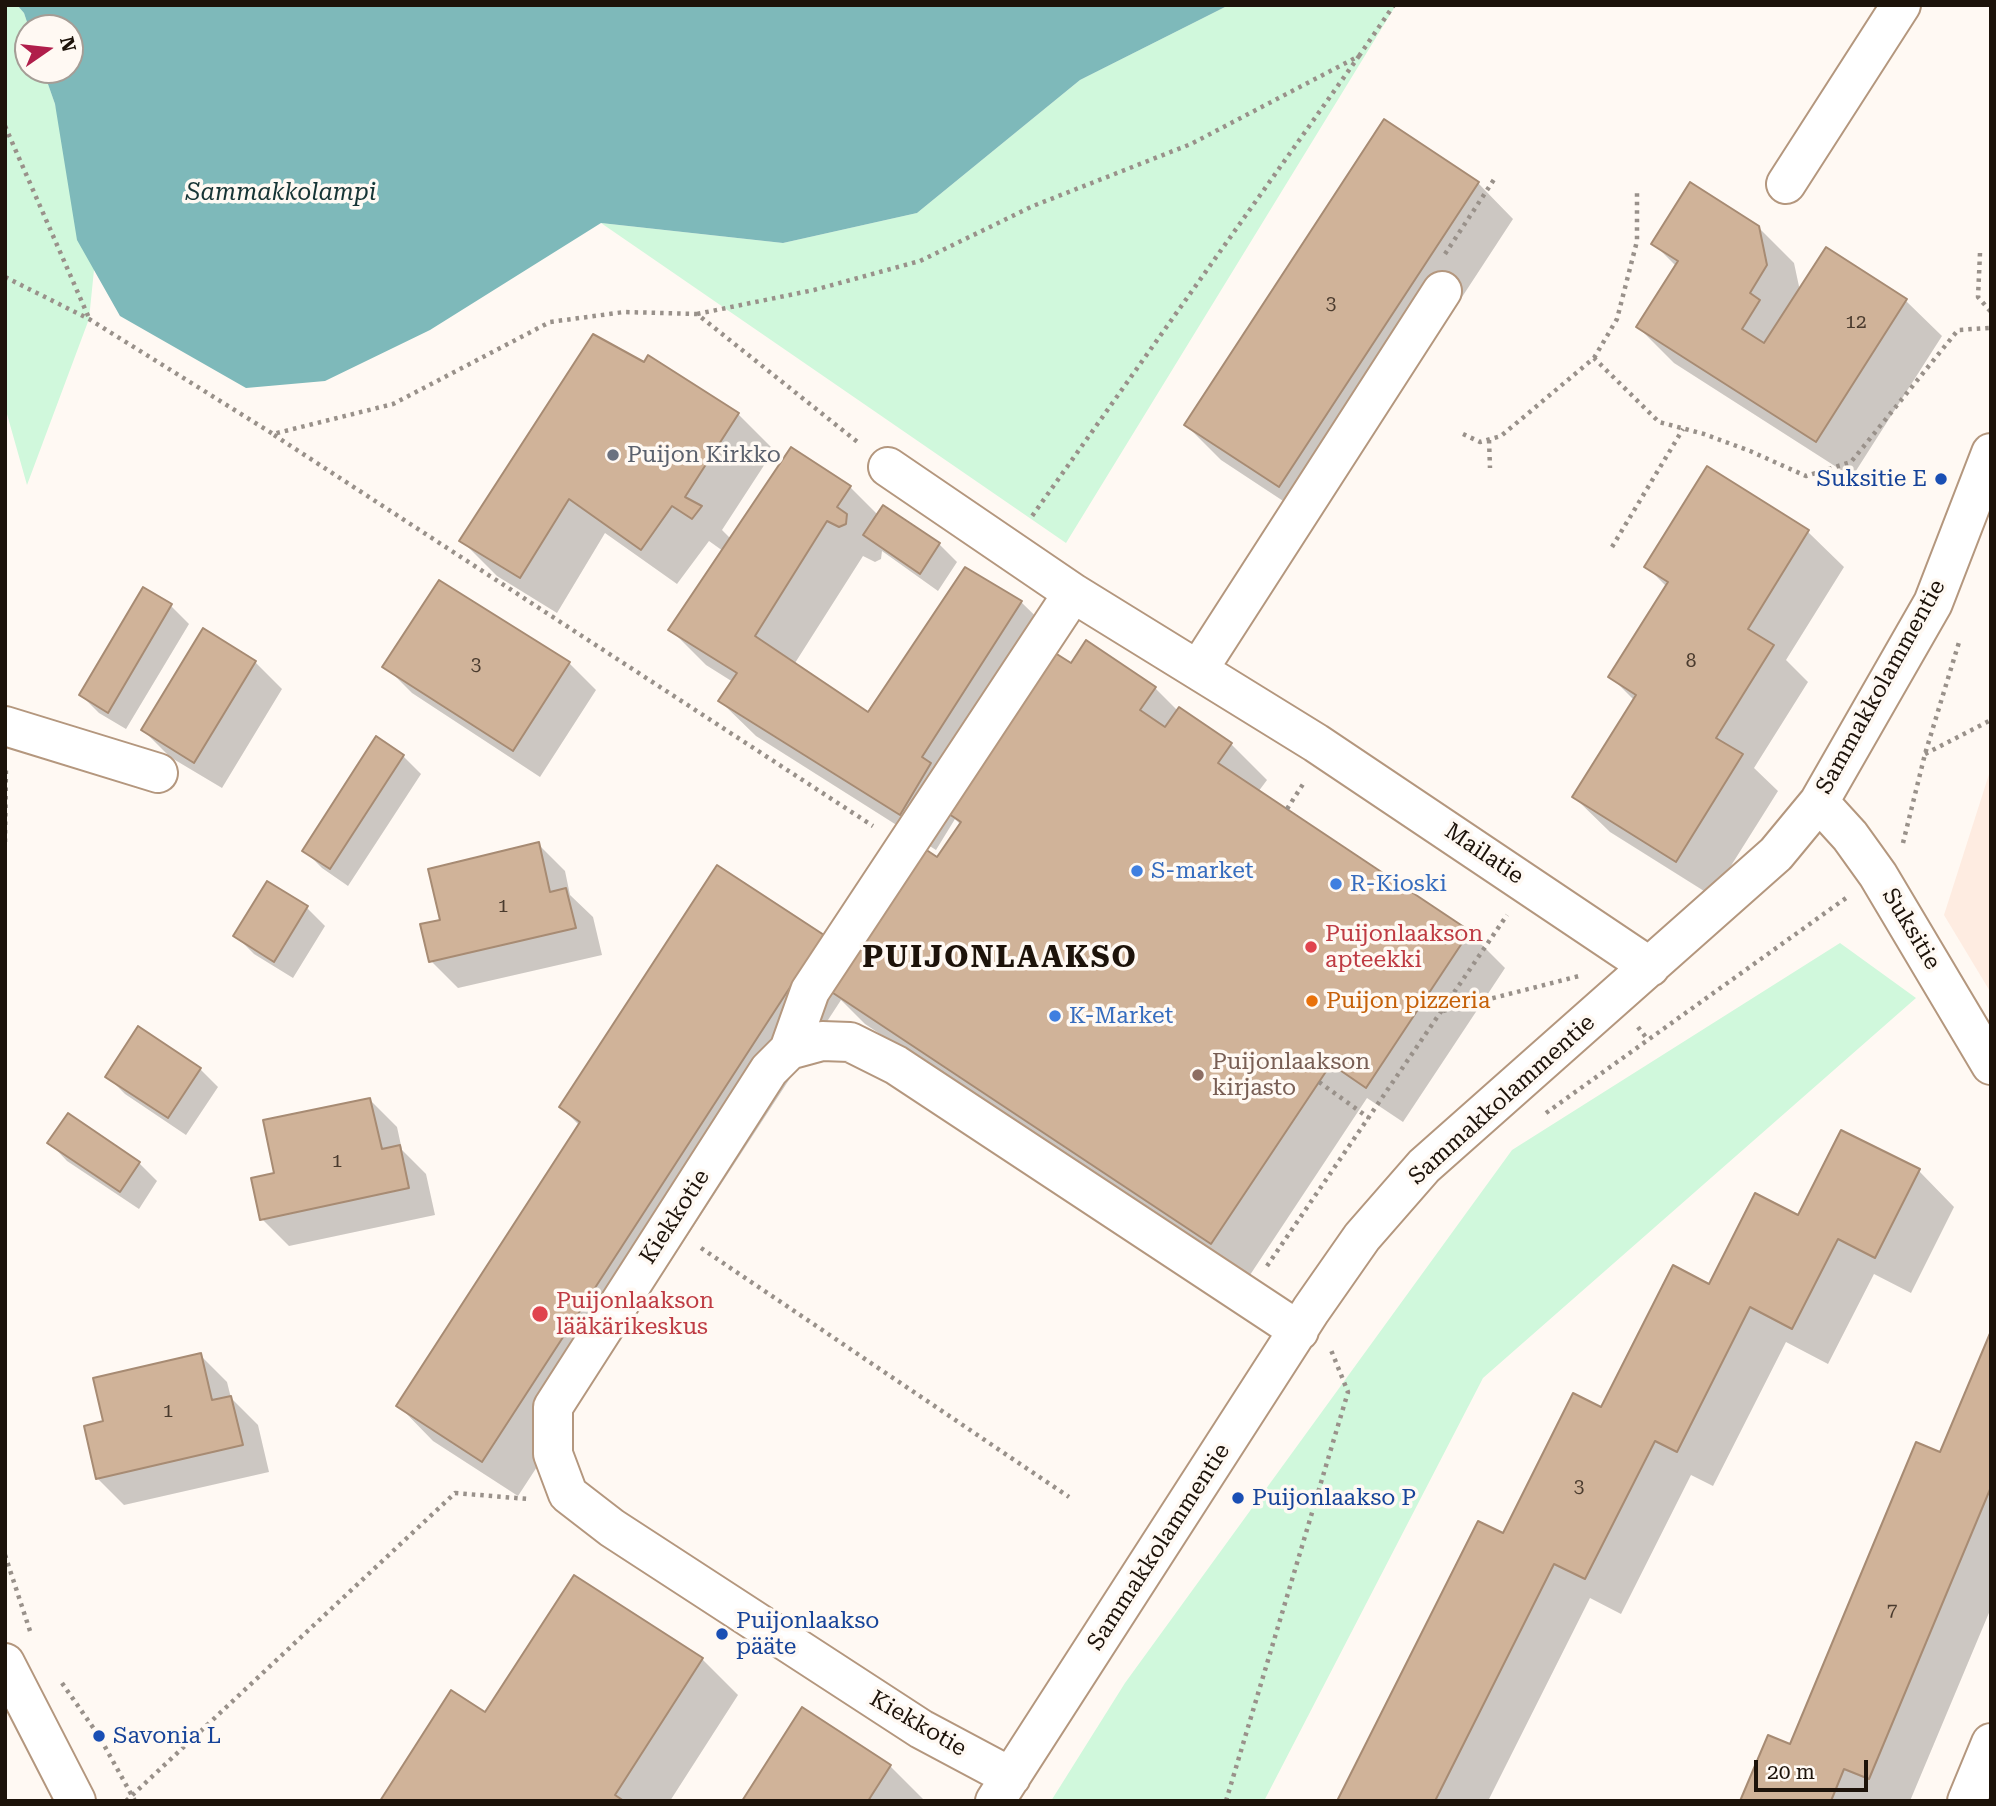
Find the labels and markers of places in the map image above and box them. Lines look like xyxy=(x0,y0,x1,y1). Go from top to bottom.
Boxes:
place label: Puijon Kirkko xyxy=(627,441,781,469)
marker: Puijon Kirkko xyxy=(605,447,621,463)
place label: Suksitie E xyxy=(1817,465,1927,493)
marker: Suksitie E xyxy=(1933,471,1949,487)
place label: S-market xyxy=(1151,857,1253,885)
marker: S-market xyxy=(1129,863,1145,879)
place label: R-Kioski xyxy=(1350,870,1447,898)
marker: R-Kioski xyxy=(1328,876,1344,892)
place label: Puijonlaakson apteekki xyxy=(1325,920,1483,974)
marker: Puijonlaakson apteekki xyxy=(1303,939,1319,955)
place label: Puijon pizzeria xyxy=(1326,987,1490,1015)
marker: Puijon pizzeria xyxy=(1304,993,1320,1009)
place label: K-Market xyxy=(1069,1002,1173,1030)
marker: K-Market xyxy=(1047,1008,1063,1024)
place label: Puijonlaakson kirjasto xyxy=(1212,1048,1370,1102)
marker: Puijonlaakson kirjasto xyxy=(1190,1067,1206,1083)
place label: Puijonlaakson lääkärikeskus xyxy=(556,1287,714,1341)
marker: Puijonlaakson lääkärikeskus xyxy=(530,1304,550,1324)
place label: Puijonlaakso P xyxy=(1252,1484,1416,1512)
marker: Puijonlaakso P xyxy=(1230,1490,1246,1506)
place label: Puijonlaakso pääte xyxy=(736,1607,879,1661)
marker: Puijonlaakso pääte xyxy=(714,1626,730,1642)
place label: Savonia L xyxy=(113,1722,221,1750)
marker: Savonia L xyxy=(91,1728,107,1744)

